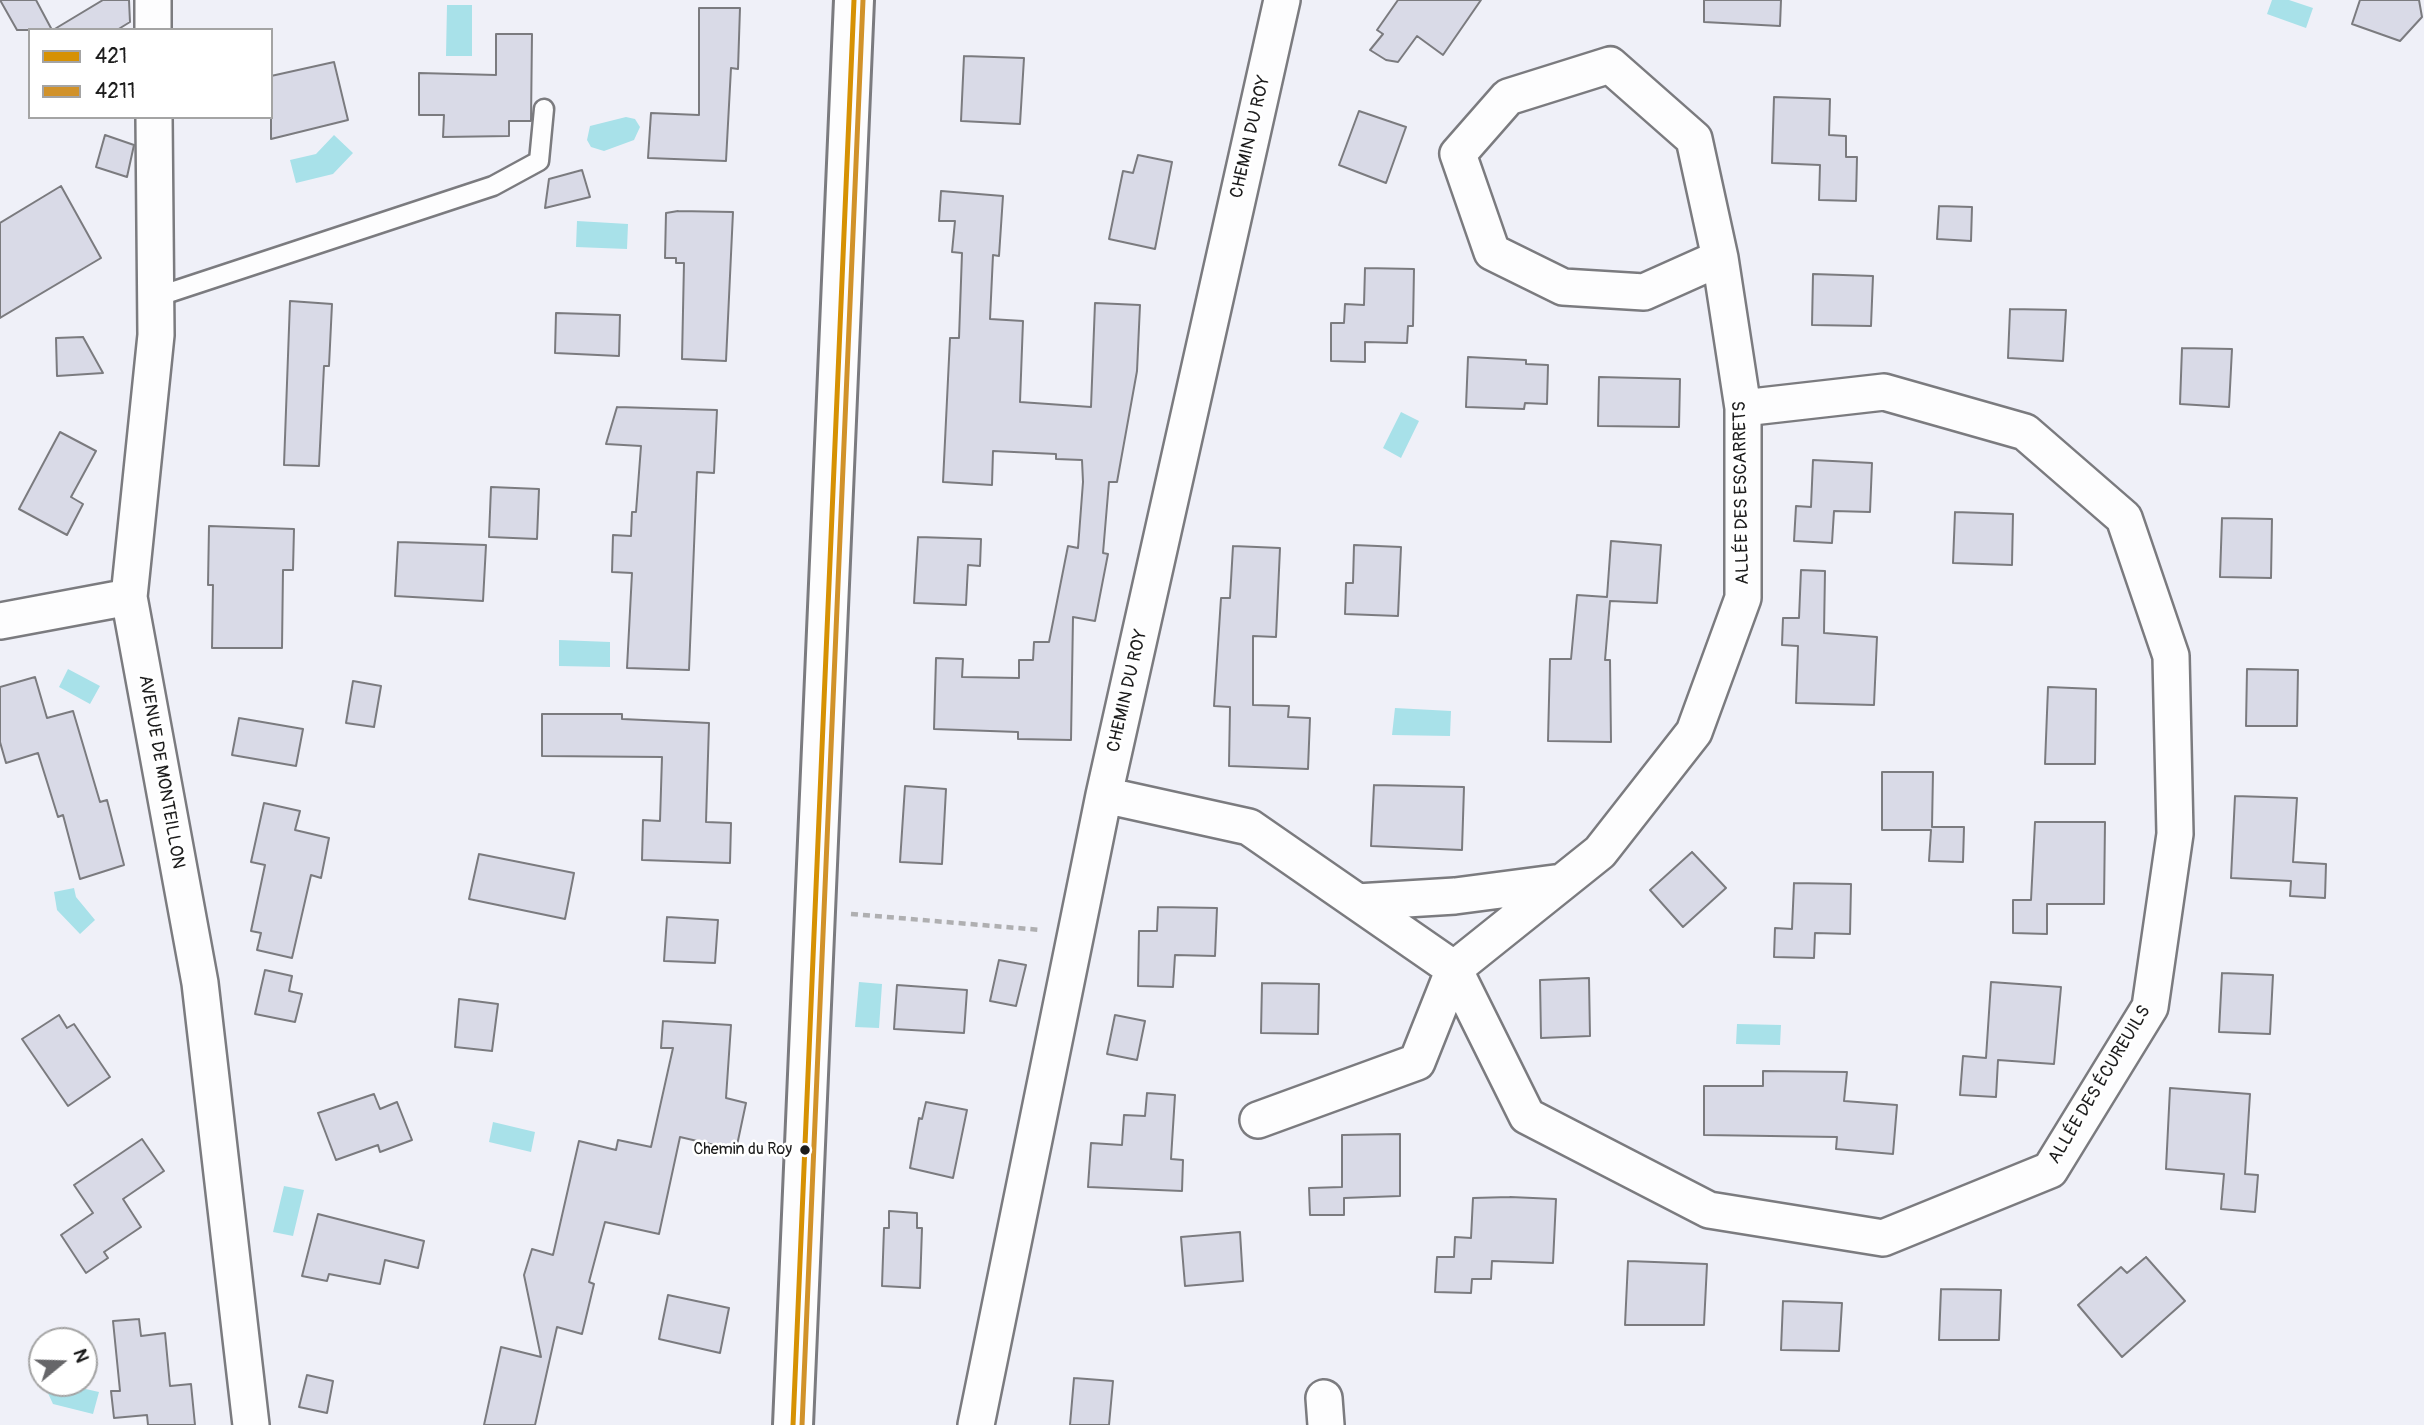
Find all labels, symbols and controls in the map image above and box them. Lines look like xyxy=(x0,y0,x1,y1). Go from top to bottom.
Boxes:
legend xyxy=(28,28,273,119)
text: 421 xyxy=(95,43,127,70)
street label: CHEMIN DU ROY xyxy=(1226,73,1276,201)
text: 4211 xyxy=(95,78,135,105)
street label: ALLÉE DES ESCARRETS xyxy=(1730,401,1754,585)
street label: CHEMIN DU ROY xyxy=(1103,627,1153,755)
street label: AVENUE DE MONTEILLON xyxy=(133,673,189,871)
street label: ALLÉE DES ÉCUREUILS xyxy=(2044,1002,2156,1168)
place label: Chemin du Roy xyxy=(693,1140,792,1160)
marker: Chemin du Roy xyxy=(798,1143,812,1157)
north arrow xyxy=(28,1327,98,1397)
text: N xyxy=(68,1346,94,1366)

